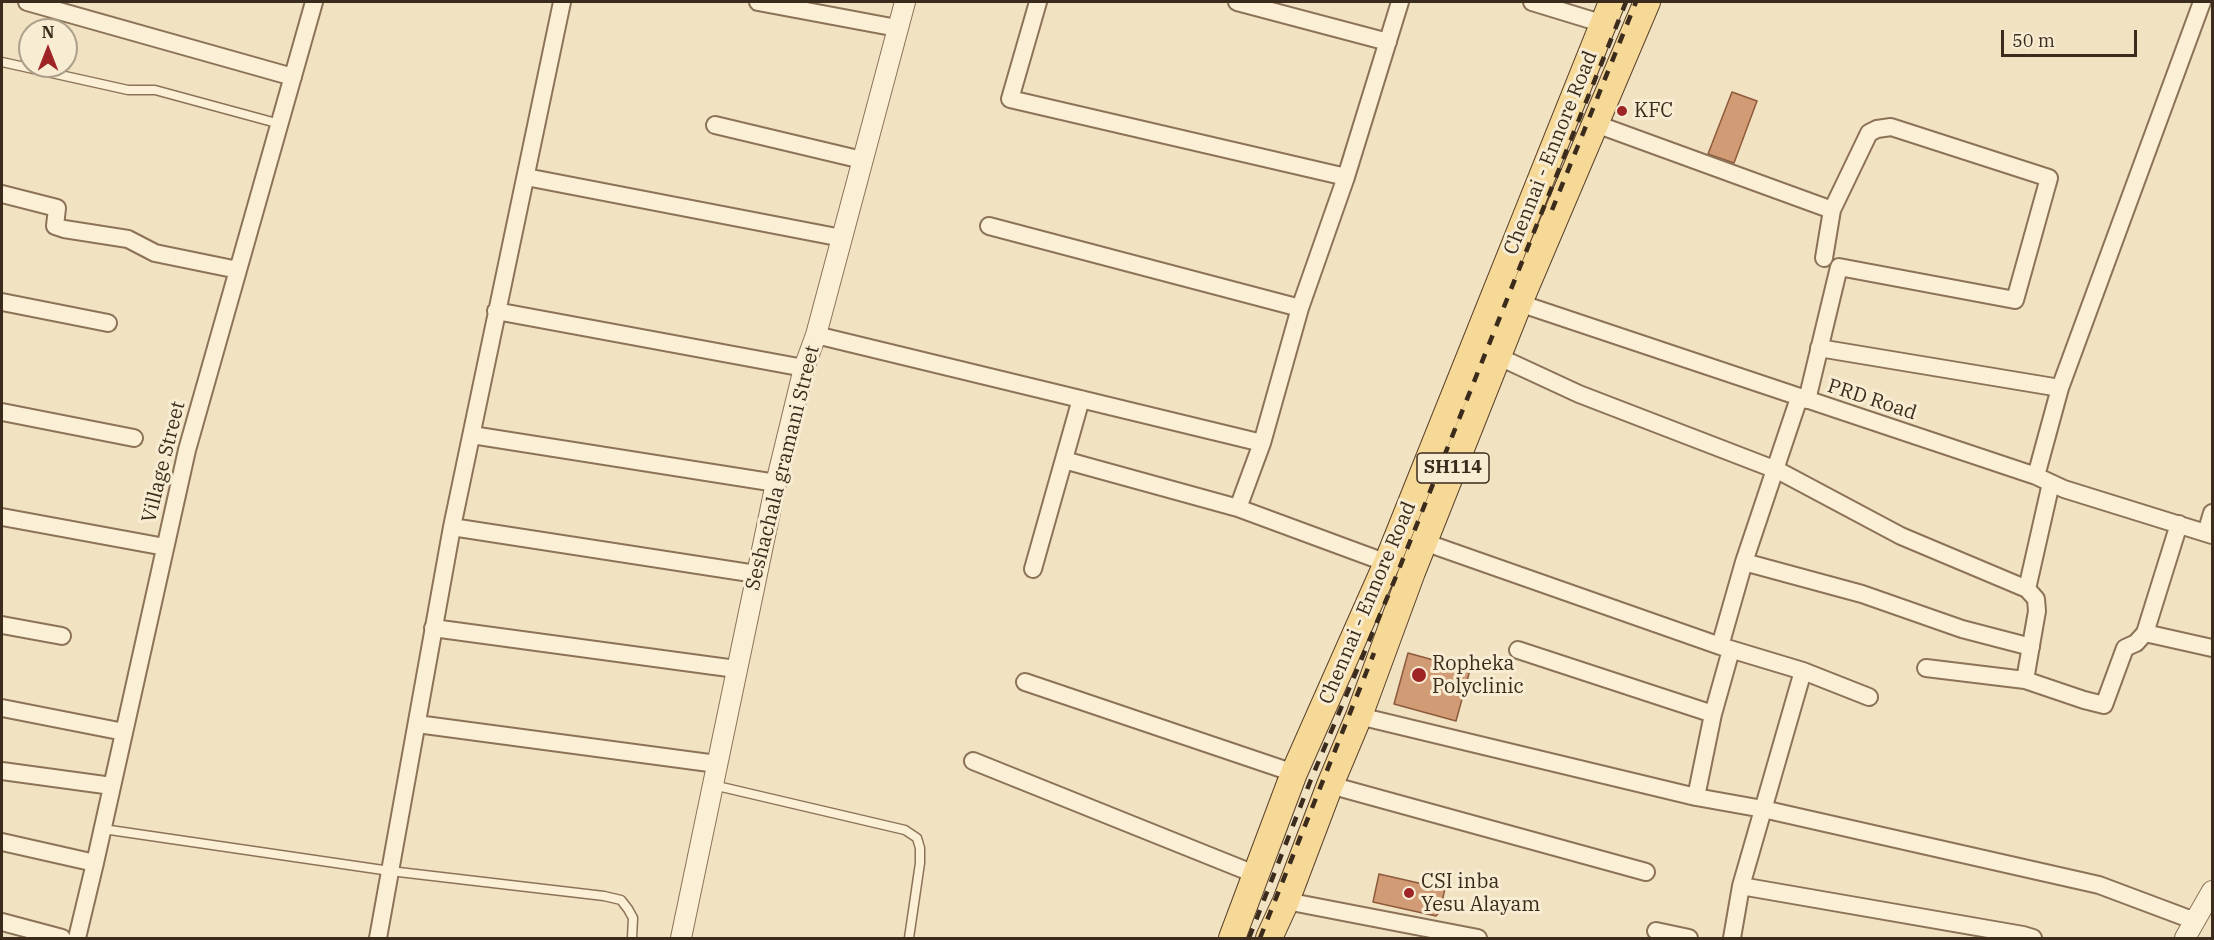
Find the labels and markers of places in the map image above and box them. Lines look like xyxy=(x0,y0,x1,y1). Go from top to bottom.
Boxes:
place label: KFC xyxy=(1634,99,1673,123)
marker: KFC xyxy=(1615,104,1629,118)
place label: Ropheka Polyclinic xyxy=(1432,652,1524,699)
marker: Ropheka Polyclinic xyxy=(1410,666,1428,684)
place label: CSI inba Yesu Alayam xyxy=(1421,870,1540,917)
marker: CSI inba Yesu Alayam xyxy=(1402,886,1416,900)

